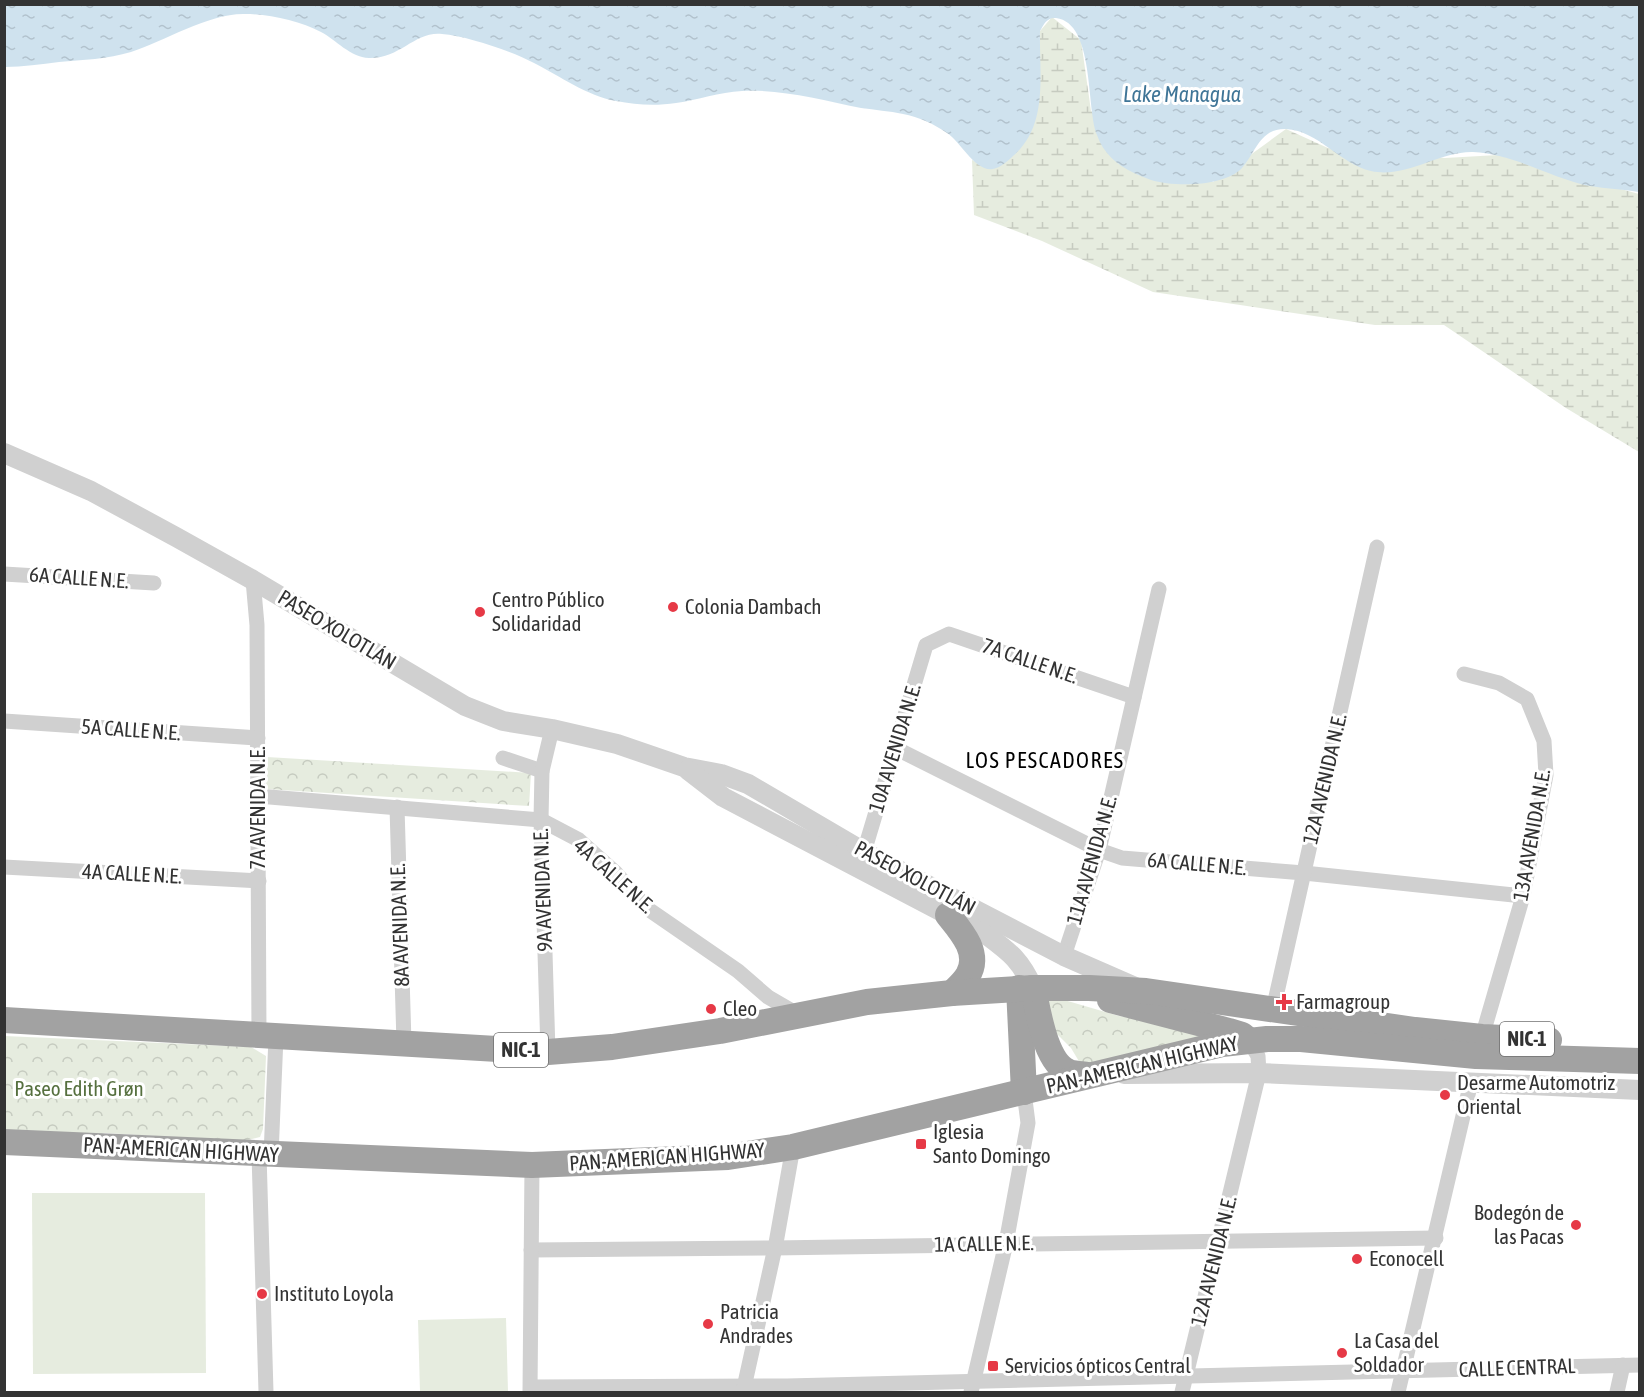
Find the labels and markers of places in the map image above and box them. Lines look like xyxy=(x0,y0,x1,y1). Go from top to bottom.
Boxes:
place label: Centro Público Solidaridad xyxy=(492,587,605,635)
place label: Colonia Dambach xyxy=(685,594,822,618)
marker: Colonia Dambach xyxy=(666,600,680,614)
marker: Centro Público Solidaridad xyxy=(473,605,487,619)
place label: Farmagroup xyxy=(1296,989,1390,1013)
marker: Farmagroup xyxy=(1277,995,1291,1009)
place label: Cleo xyxy=(723,996,757,1020)
marker: Cleo xyxy=(704,1002,718,1016)
place label: Desarme Automotriz Oriental xyxy=(1457,1070,1615,1118)
marker: Desarme Automotriz Oriental xyxy=(1438,1088,1452,1102)
place label: Iglesia Santo Domingo xyxy=(933,1119,1051,1167)
marker: Iglesia Santo Domingo xyxy=(914,1137,928,1151)
place label: Bodegón de las Pacas xyxy=(1474,1200,1564,1248)
marker: Bodegón de las Pacas xyxy=(1569,1218,1583,1232)
place label: Econocell xyxy=(1369,1246,1445,1270)
marker: Econocell xyxy=(1350,1252,1364,1266)
place label: Instituto Loyola xyxy=(274,1281,394,1305)
marker: Instituto Loyola xyxy=(255,1287,269,1301)
place label: Patricia Andrades xyxy=(720,1299,793,1347)
marker: Patricia Andrades xyxy=(701,1317,715,1331)
place label: La Casa del Soldador xyxy=(1354,1328,1440,1376)
marker: La Casa del Soldador xyxy=(1335,1346,1349,1360)
place label: Servicios ópticos Central xyxy=(1005,1353,1191,1377)
marker: Servicios ópticos Central xyxy=(986,1359,1000,1373)

